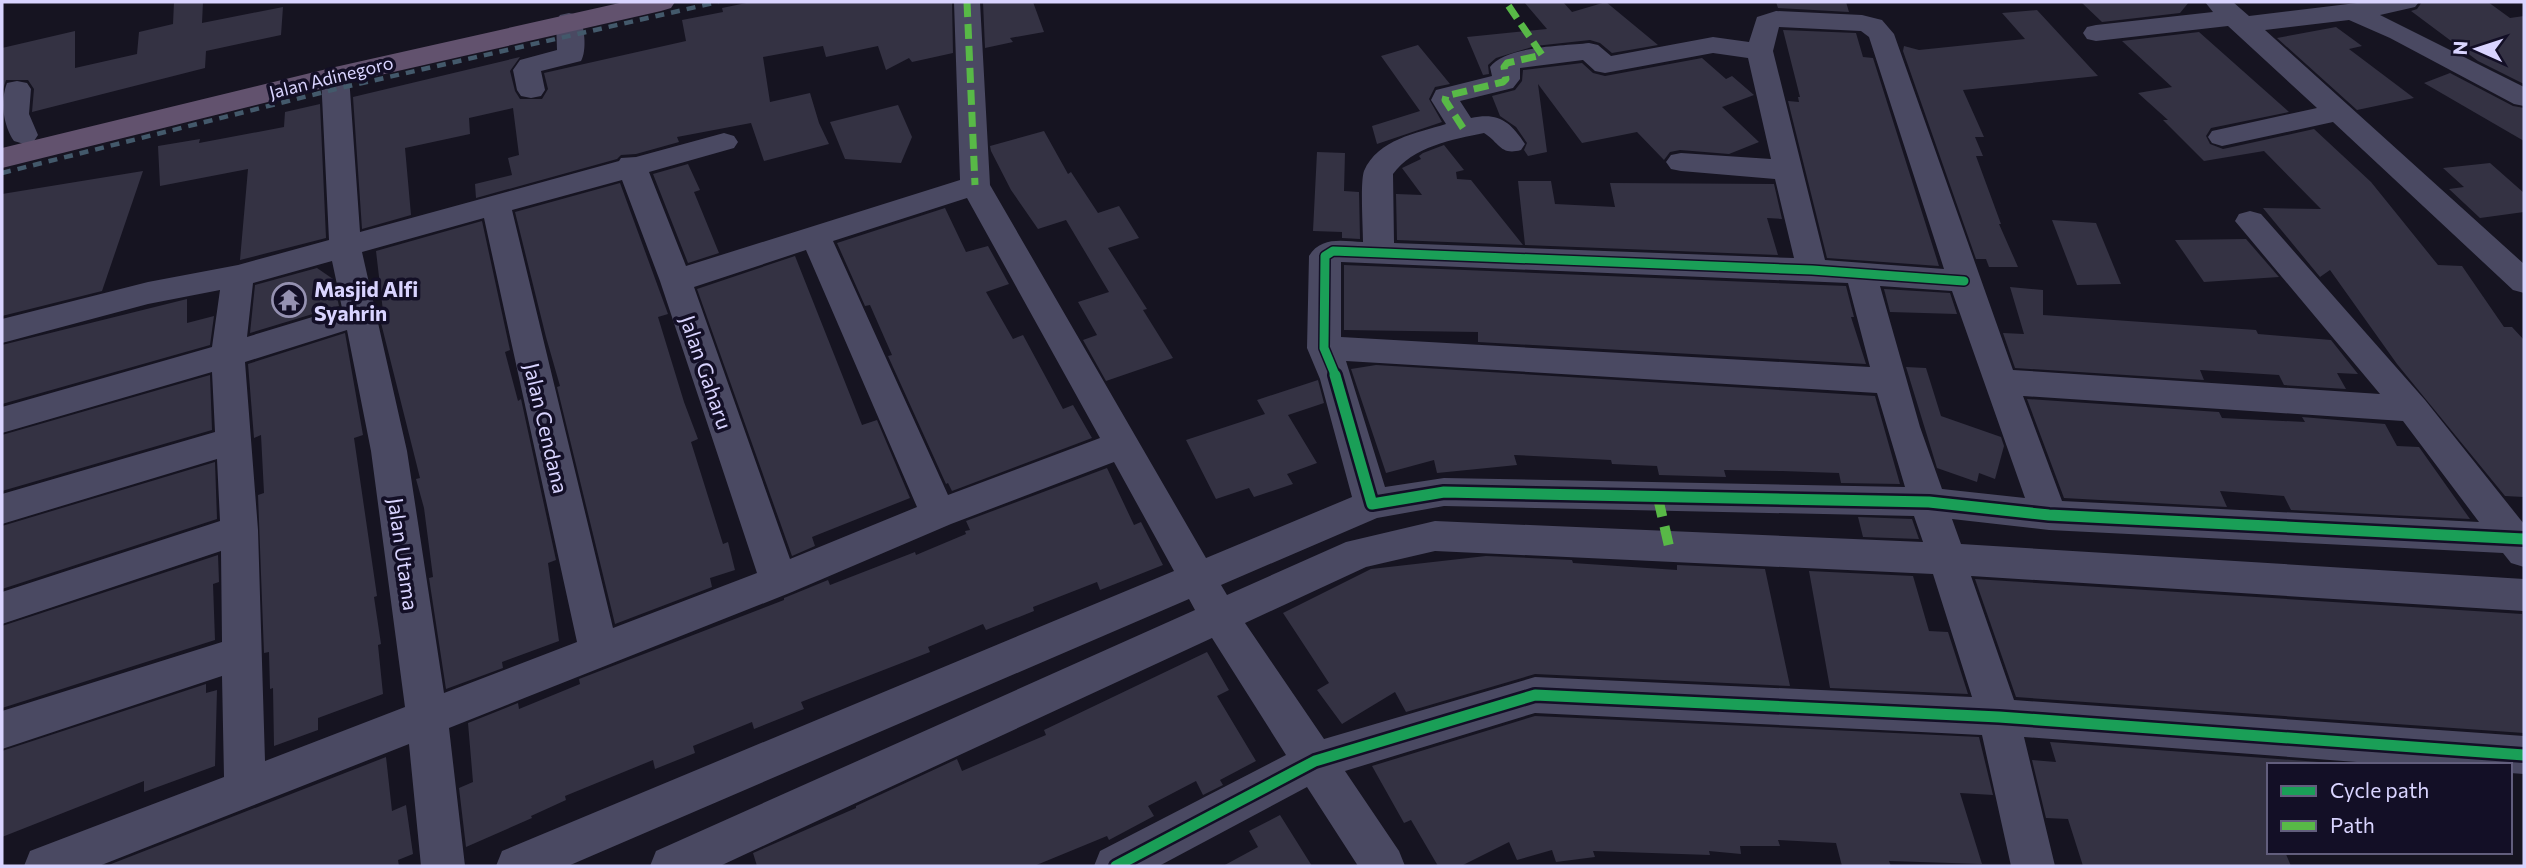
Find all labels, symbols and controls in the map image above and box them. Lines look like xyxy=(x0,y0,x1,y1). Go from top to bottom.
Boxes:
north arrow xyxy=(2442,14,2512,84)
text: N xyxy=(2448,40,2471,56)
street label: Jalan Adinegoro xyxy=(267,51,395,103)
place label: Masjid Alfi Syahrin xyxy=(314,276,418,325)
temple icon: Masjid Alfi Syahrin xyxy=(270,281,308,319)
street label: Jalan Gaharu xyxy=(676,312,738,432)
street label: Jalan Cendana xyxy=(520,360,574,496)
street label: Jalan Utama xyxy=(384,496,424,612)
legend xyxy=(2267,763,2512,854)
text: Cycle path xyxy=(2330,777,2429,802)
text: Path xyxy=(2330,812,2375,837)

